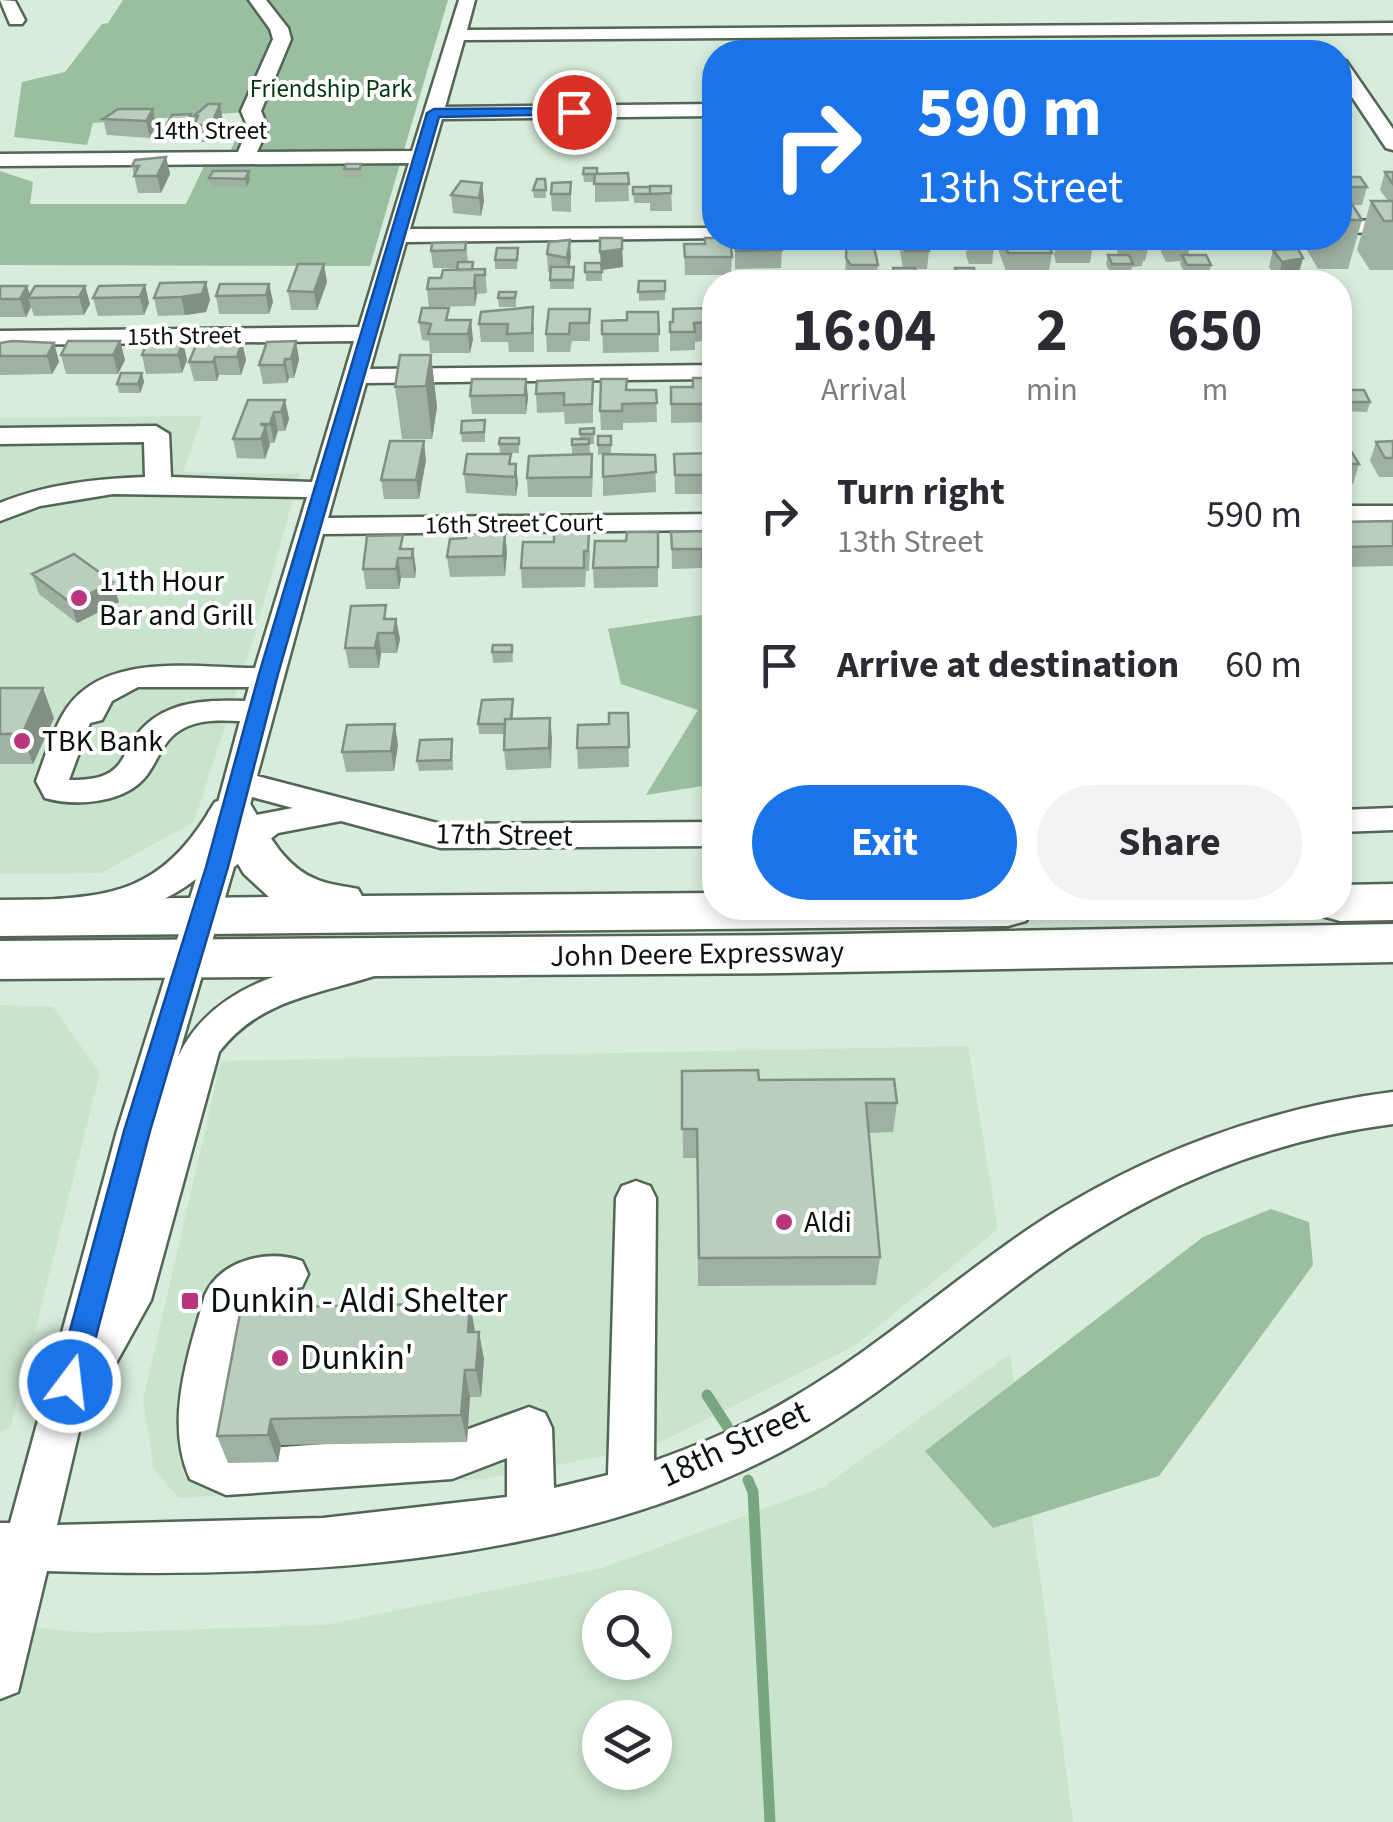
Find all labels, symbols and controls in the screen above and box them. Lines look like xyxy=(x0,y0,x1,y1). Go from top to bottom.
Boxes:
text: 590 m xyxy=(917,63,1102,163)
pin xyxy=(532,70,617,155)
park label: Friendship Park xyxy=(250,71,413,107)
icon: right xyxy=(752,80,882,210)
icon: arrive xyxy=(547,85,602,140)
street label: 14th Street xyxy=(153,113,268,149)
text: 13th Street xyxy=(917,156,1123,220)
text: 16:04 xyxy=(792,289,936,374)
text: 2 xyxy=(1036,289,1068,374)
text: 650 xyxy=(1167,289,1262,374)
street label: 15th Street xyxy=(126,317,242,355)
text: Arrival xyxy=(821,367,907,413)
text: min xyxy=(1026,367,1078,413)
text: m xyxy=(1202,367,1228,413)
text: Turn right xyxy=(837,465,1005,519)
icon: right xyxy=(752,488,807,543)
text: 590 m xyxy=(1206,488,1302,542)
street label: 16th Street Court xyxy=(425,504,604,544)
text: 13th Street xyxy=(837,519,984,565)
place label: 11th Hour Bar and Grill xyxy=(99,560,254,637)
marker: 11th Hour Bar and Grill xyxy=(68,587,90,609)
icon: arrive xyxy=(752,638,807,693)
text: Arrive at destination xyxy=(837,638,1179,692)
text: 60 m xyxy=(1225,638,1302,692)
place label: TBK Bank xyxy=(42,720,163,763)
marker: TBK Bank xyxy=(11,730,33,752)
button: Exit xyxy=(752,785,1017,900)
button: Share xyxy=(1037,785,1302,900)
street label: 17th Street xyxy=(435,812,573,858)
street label: John Deere Expressway xyxy=(550,930,844,978)
place label: Aldi xyxy=(804,1201,852,1244)
marker: Aldi xyxy=(773,1211,795,1233)
place label: Dunkin - Aldi Shelter xyxy=(210,1276,508,1326)
marker: Dunkin - Aldi Shelter xyxy=(179,1290,201,1312)
position arrow xyxy=(18,1330,122,1434)
place label: Dunkin' xyxy=(300,1333,414,1383)
marker: Dunkin' xyxy=(269,1347,291,1369)
street label: 18th Street xyxy=(651,1387,817,1501)
map controls xyxy=(582,1590,672,1790)
button: search xyxy=(582,1590,672,1680)
button: layers xyxy=(582,1700,672,1790)

